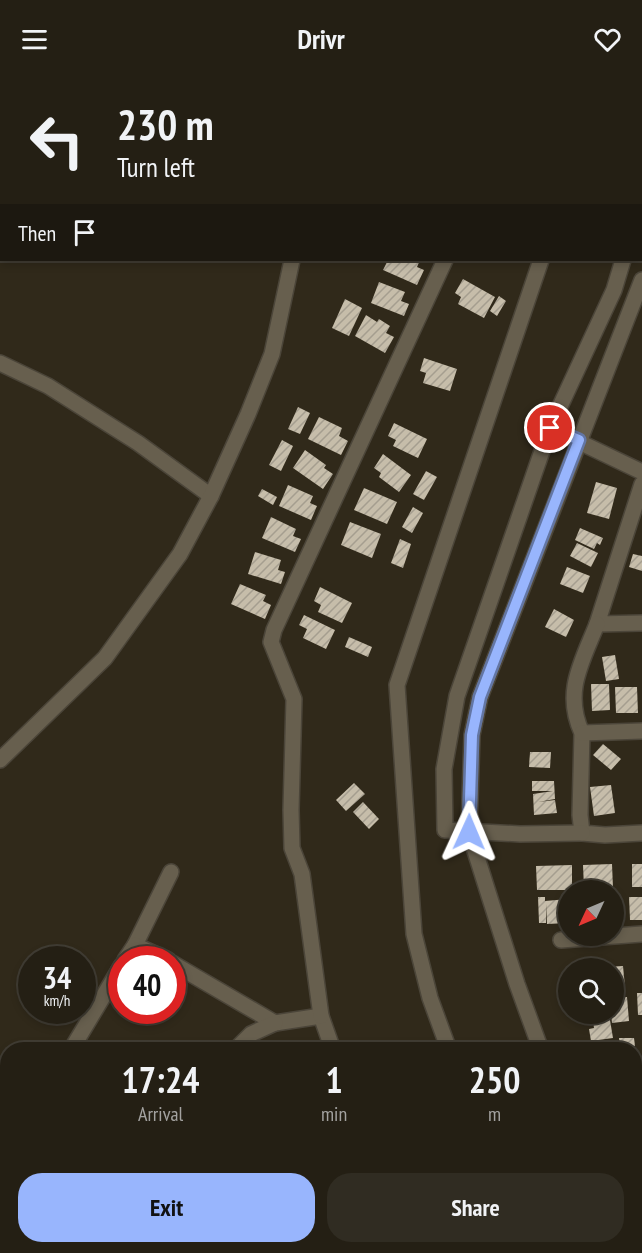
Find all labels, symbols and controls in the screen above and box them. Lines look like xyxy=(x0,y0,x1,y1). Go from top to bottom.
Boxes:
text: Drivr xyxy=(297,22,345,56)
icon: menu xyxy=(18,23,51,56)
icon: heart xyxy=(591,23,624,56)
text: 230 m xyxy=(117,97,214,152)
icon: left xyxy=(18,102,96,180)
text: Turn left xyxy=(117,150,195,184)
icon: arrive xyxy=(68,216,101,249)
text: Then xyxy=(18,219,56,247)
pin xyxy=(524,402,575,453)
icon: arrive xyxy=(533,411,566,444)
position arrow xyxy=(437,800,501,864)
north arrow xyxy=(558,880,624,946)
map controls xyxy=(558,880,624,1024)
speed limit sign: 40 xyxy=(108,946,186,1024)
text: 34 xyxy=(43,958,71,997)
button: search xyxy=(558,958,624,1024)
text: km/h xyxy=(44,991,70,1010)
text: 17:24 xyxy=(122,1056,199,1103)
text: 1 xyxy=(325,1056,343,1103)
text: 250 xyxy=(469,1056,520,1103)
text: Arrival xyxy=(138,1101,183,1127)
text: min xyxy=(321,1101,347,1127)
text: m xyxy=(488,1101,501,1127)
button: Exit xyxy=(18,1173,315,1242)
button: Share xyxy=(327,1173,624,1242)

